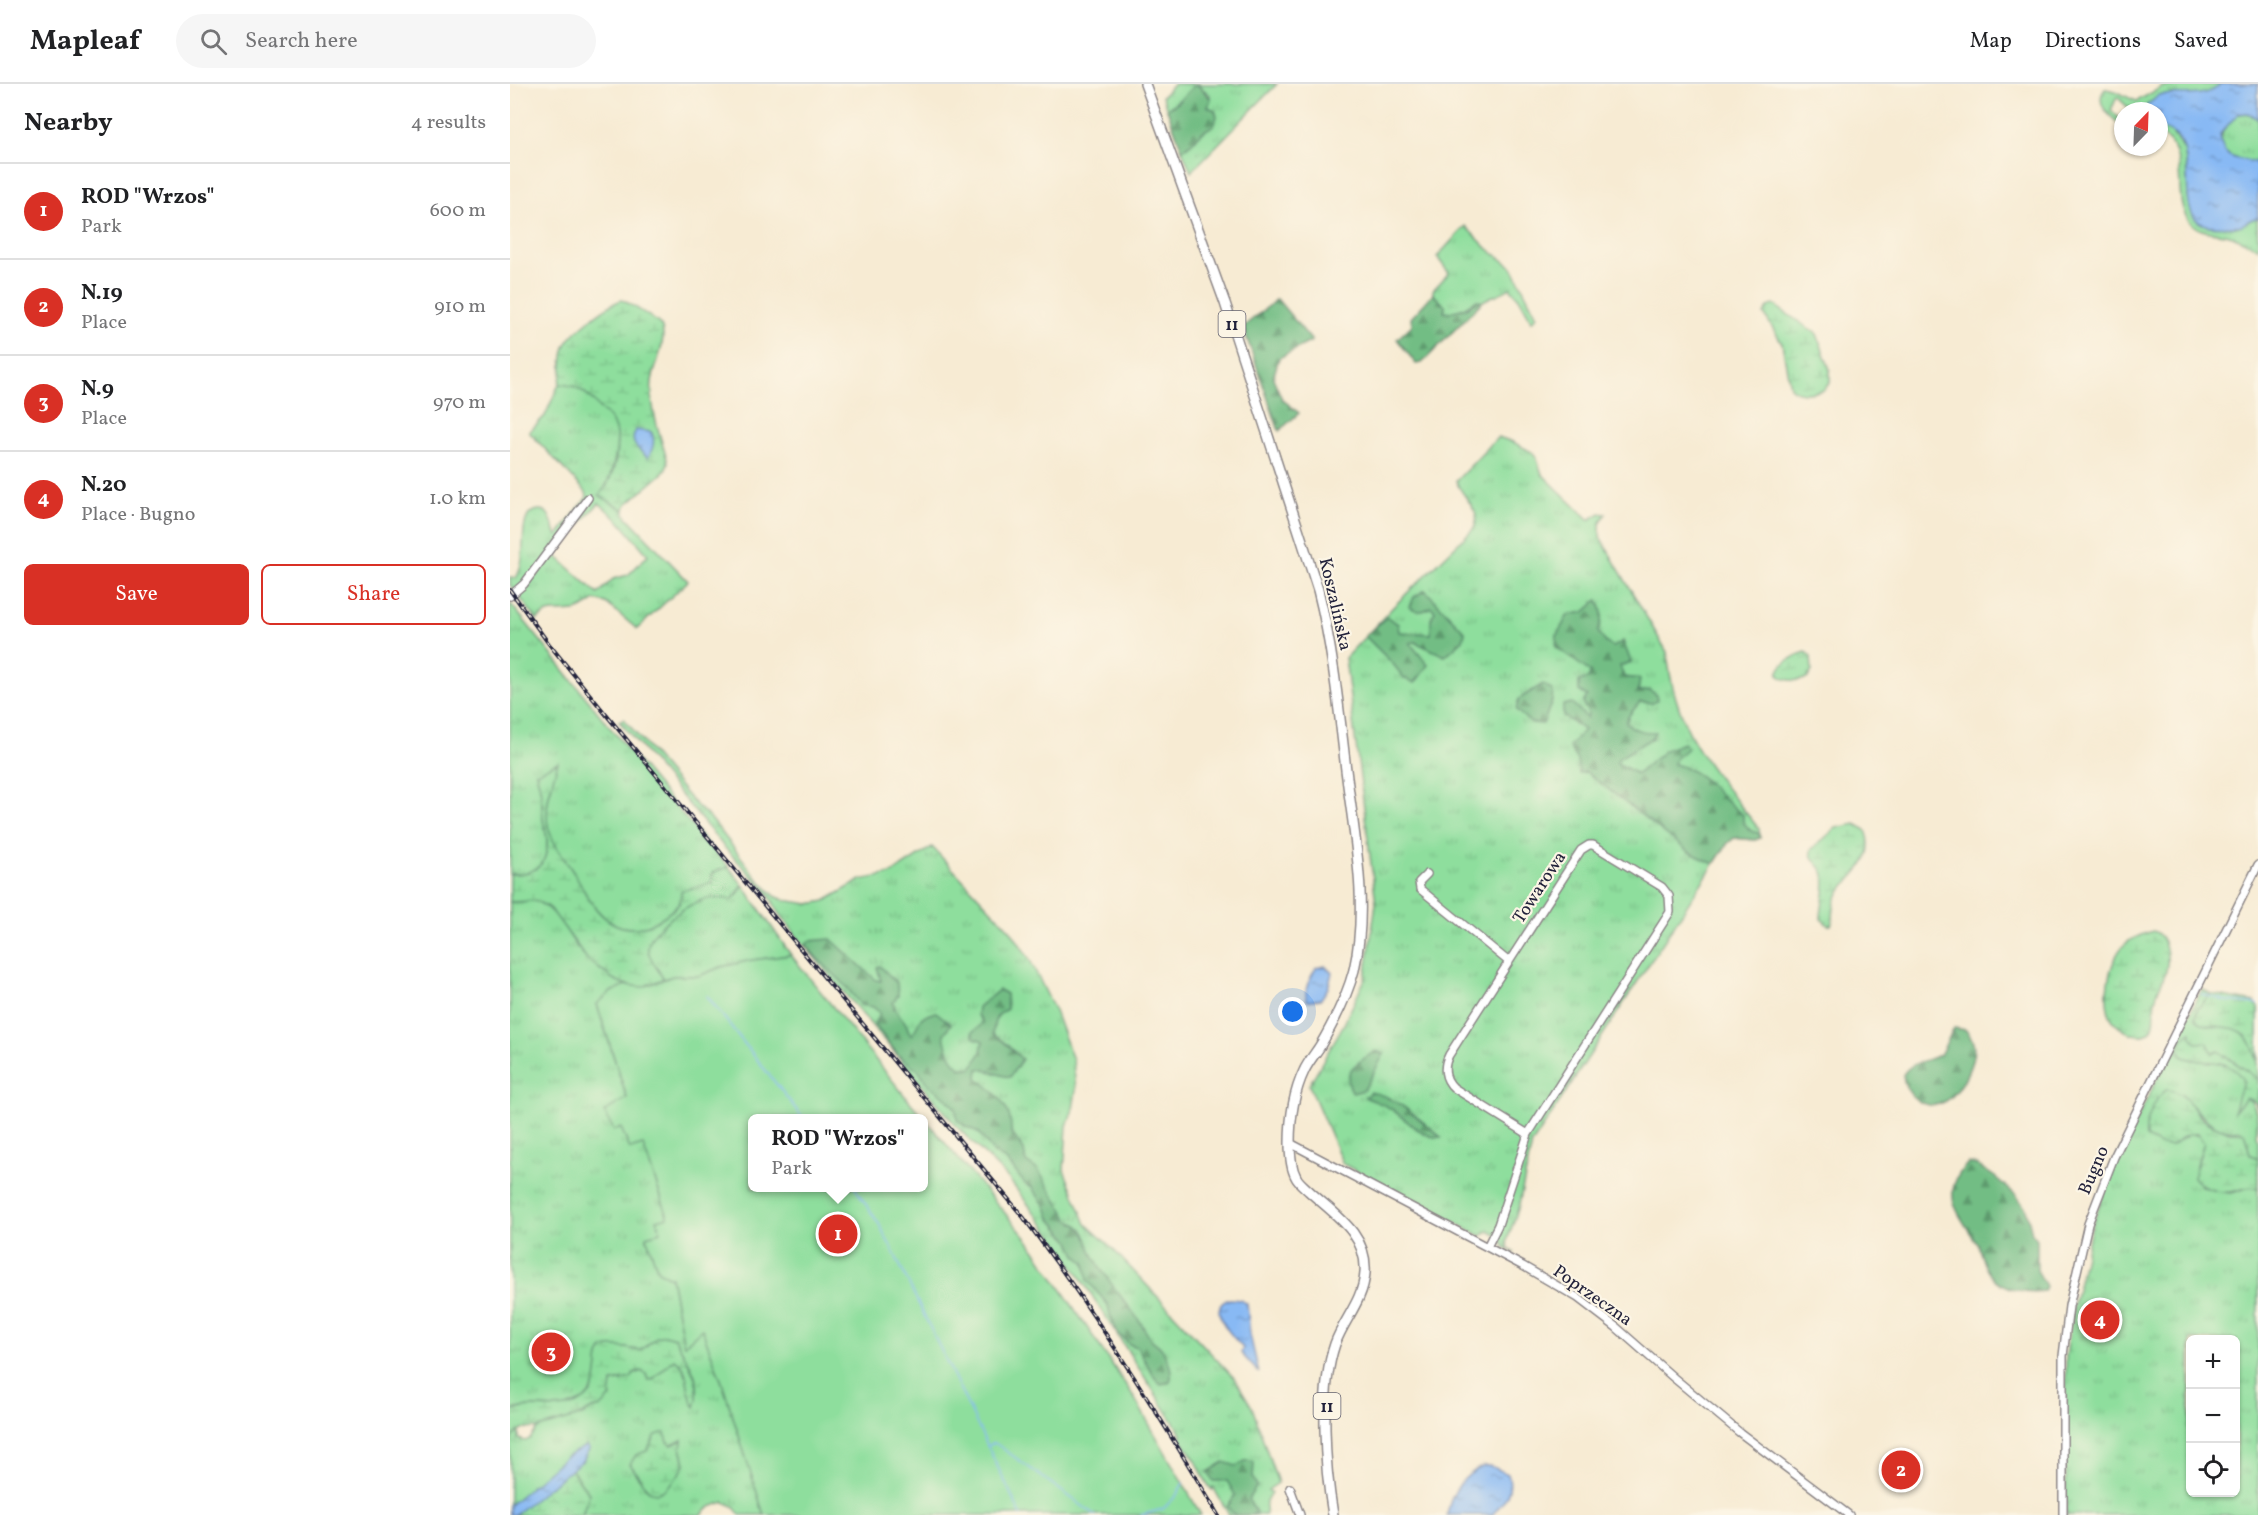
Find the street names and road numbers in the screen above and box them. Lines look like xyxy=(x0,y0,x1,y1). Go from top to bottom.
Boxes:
road number: 11 xyxy=(1218,311,1246,337)
street label: Koszalińska xyxy=(1312,555,1357,653)
street label: Towarowa xyxy=(1508,847,1573,929)
street label: Bugno xyxy=(2073,1142,2116,1199)
street label: Poprzeczna xyxy=(1547,1260,1637,1333)
road number: 11 xyxy=(1314,1393,1340,1419)

